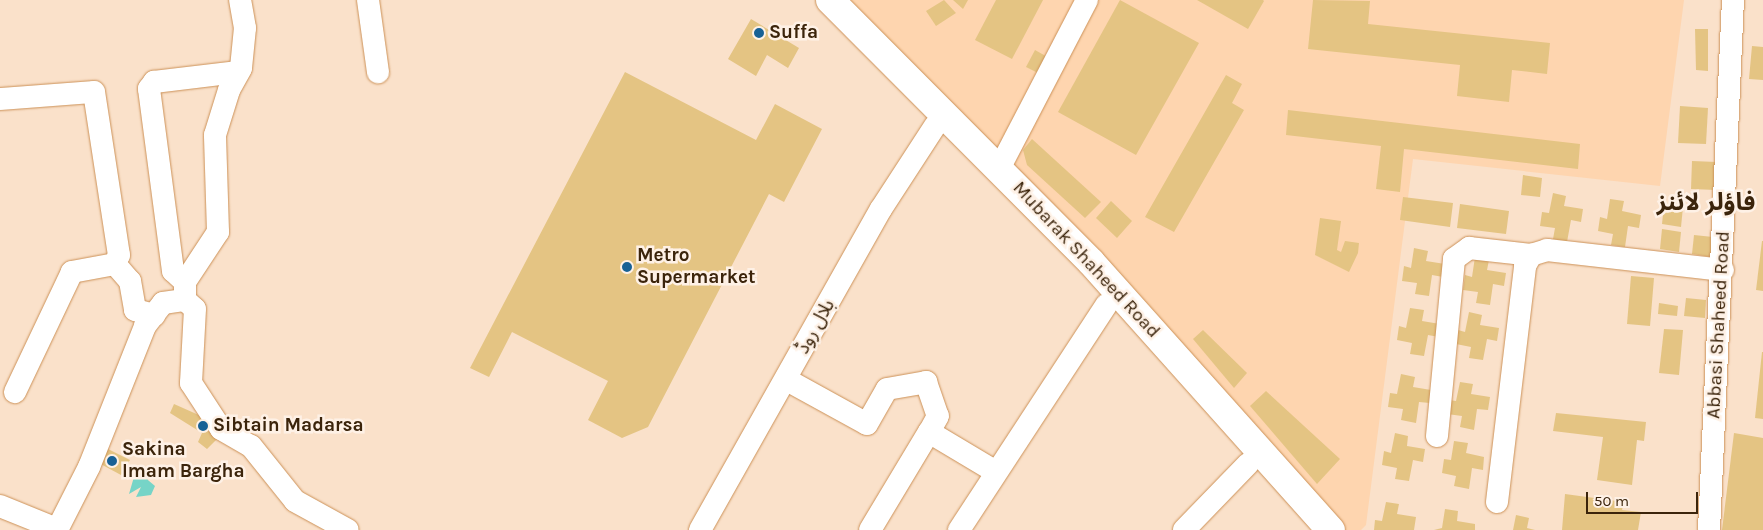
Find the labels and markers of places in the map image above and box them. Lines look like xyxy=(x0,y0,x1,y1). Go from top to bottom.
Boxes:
place label: Suffa xyxy=(769,22,818,44)
marker: Suffa xyxy=(753,27,765,39)
place label: Metro Supermarket xyxy=(637,245,756,289)
marker: Metro Supermarket xyxy=(621,261,633,273)
place label: Sibtain Madarsa xyxy=(213,415,364,437)
marker: Sibtain Madarsa xyxy=(197,420,209,432)
place label: Sakina Imam Bargha xyxy=(122,439,245,483)
marker: Sakina Imam Bargha xyxy=(106,455,118,467)

